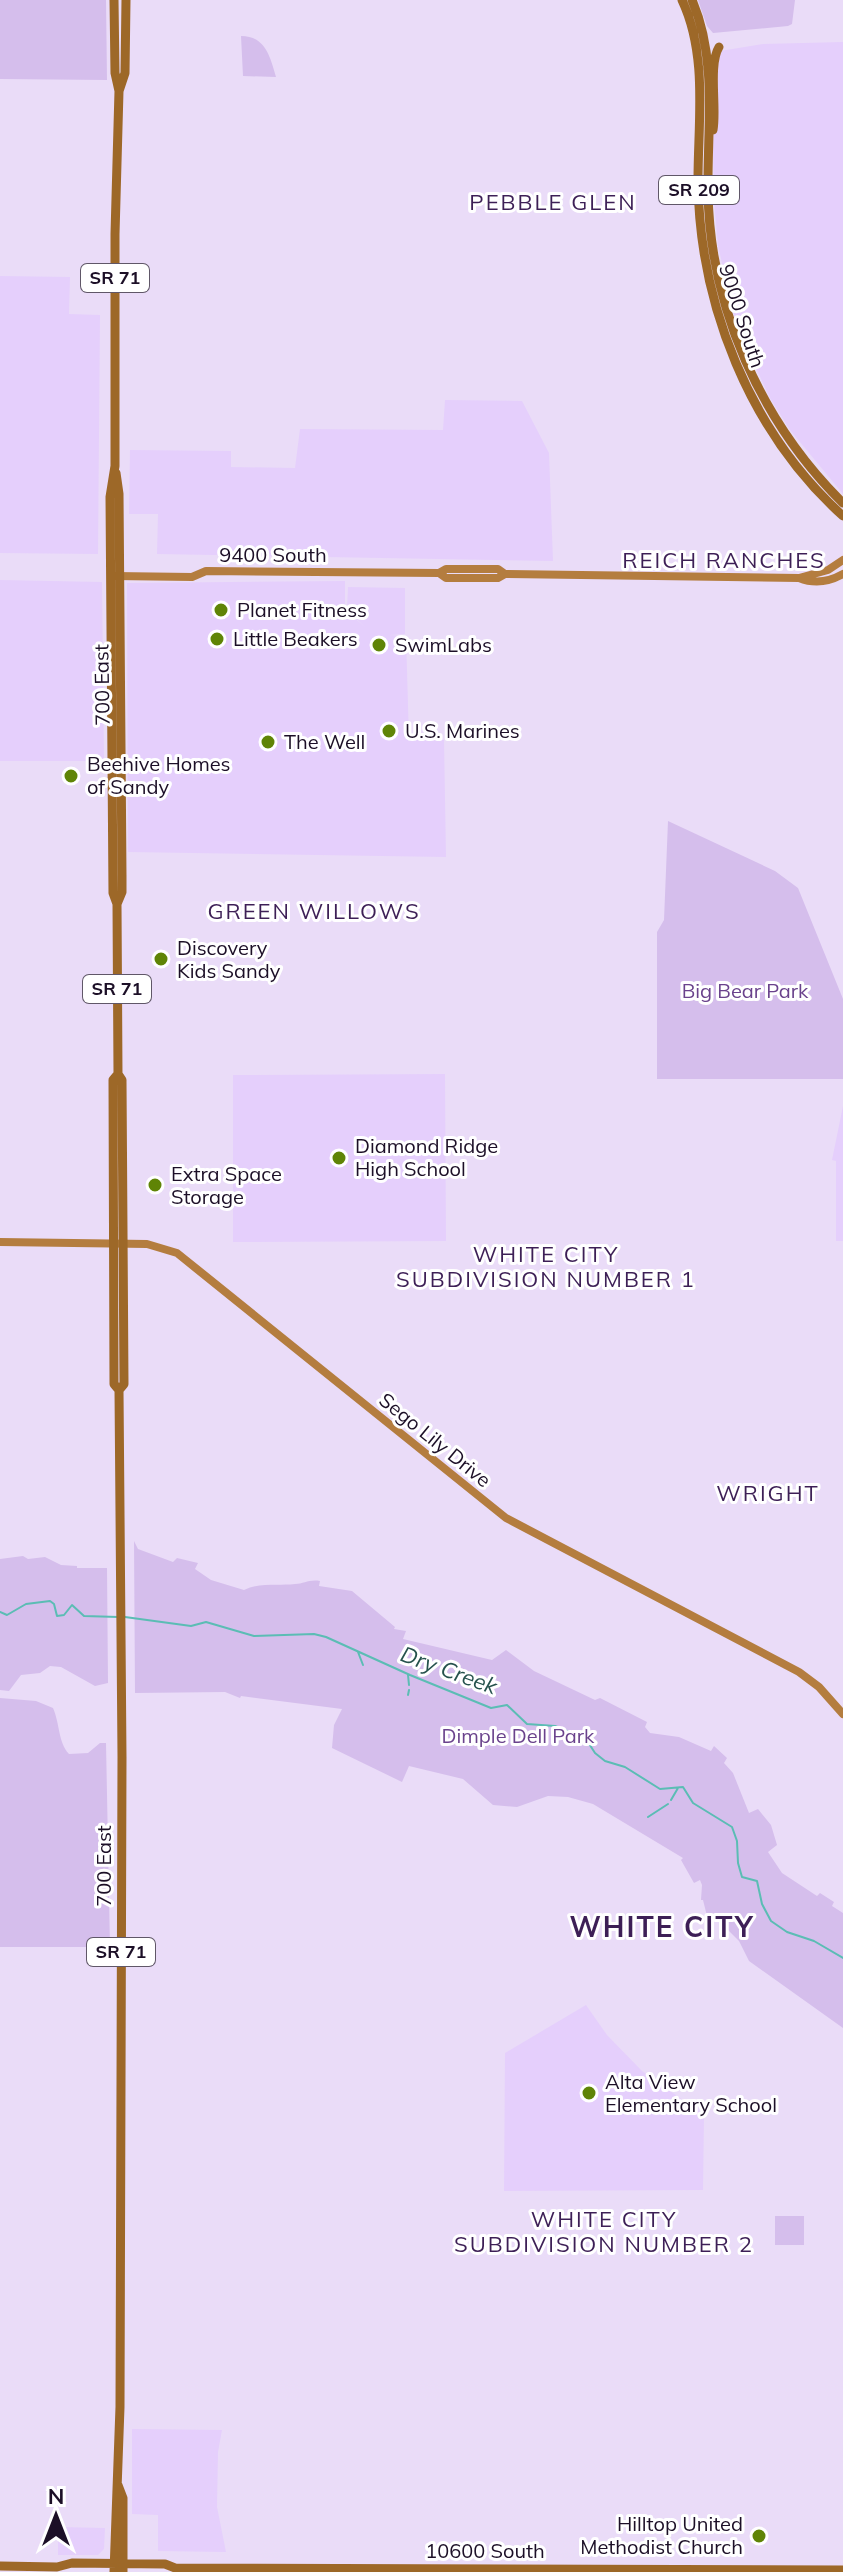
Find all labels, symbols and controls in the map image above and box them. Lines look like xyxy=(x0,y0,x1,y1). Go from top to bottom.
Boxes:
road number: SR 209 xyxy=(659,176,739,204)
district label: PEBBLE GLEN xyxy=(469,188,637,216)
street label: 9000 South xyxy=(714,261,771,371)
road number: SR 71 xyxy=(81,264,149,292)
street label: 9400 South xyxy=(219,542,327,567)
district label: REICH RANCHES xyxy=(622,546,826,574)
place label: Planet Fitness xyxy=(237,597,367,622)
marker: Planet Fitness xyxy=(212,601,230,619)
place label: Little Beakers xyxy=(233,626,358,651)
marker: Little Beakers xyxy=(208,630,226,648)
place label: SwimLabs xyxy=(395,632,492,657)
marker: SwimLabs xyxy=(370,636,388,654)
street label: 700 East xyxy=(88,644,115,726)
place label: U.S. Marines xyxy=(405,718,520,743)
marker: U.S. Marines xyxy=(380,722,398,740)
place label: The Well xyxy=(284,729,365,754)
marker: The Well xyxy=(259,733,277,751)
place label: Beehive Homes of Sandy xyxy=(87,751,231,799)
marker: Beehive Homes of Sandy xyxy=(62,767,80,785)
district label: GREEN WILLOWS xyxy=(207,897,421,925)
place label: Discovery Kids Sandy xyxy=(177,935,281,983)
marker: Discovery Kids Sandy xyxy=(152,950,170,968)
road number: SR 71 xyxy=(83,975,151,1003)
park label: Big Bear Park xyxy=(682,978,809,1003)
place label: Diamond Ridge High School xyxy=(355,1133,498,1181)
marker: Diamond Ridge High School xyxy=(330,1149,348,1167)
place label: Extra Space Storage xyxy=(171,1161,282,1209)
marker: Extra Space Storage xyxy=(146,1176,164,1194)
district label: WHITE CITY SUBDIVISION NUMBER 1 xyxy=(396,1240,696,1293)
street label: Sego Lily Drive xyxy=(374,1387,496,1492)
district label: WRIGHT xyxy=(716,1479,820,1507)
water label: Dry Creek xyxy=(397,1640,502,1701)
park label: Dimple Dell Park xyxy=(442,1723,595,1748)
street label: 700 East xyxy=(91,1825,116,1907)
district label: WHITE CITY xyxy=(569,1909,755,1944)
road number: SR 71 xyxy=(87,1938,155,1966)
place label: Alta View Elementary School xyxy=(605,2069,777,2117)
marker: Alta View Elementary School xyxy=(580,2084,598,2102)
district label: WHITE CITY SUBDIVISION NUMBER 2 xyxy=(454,2205,754,2258)
north arrow xyxy=(16,2476,96,2556)
text: N xyxy=(48,2482,64,2510)
place label: Hilltop United Methodist Church xyxy=(580,2511,743,2559)
marker: Hilltop United Methodist Church xyxy=(750,2527,768,2545)
street label: 10600 South xyxy=(425,2538,545,2563)

